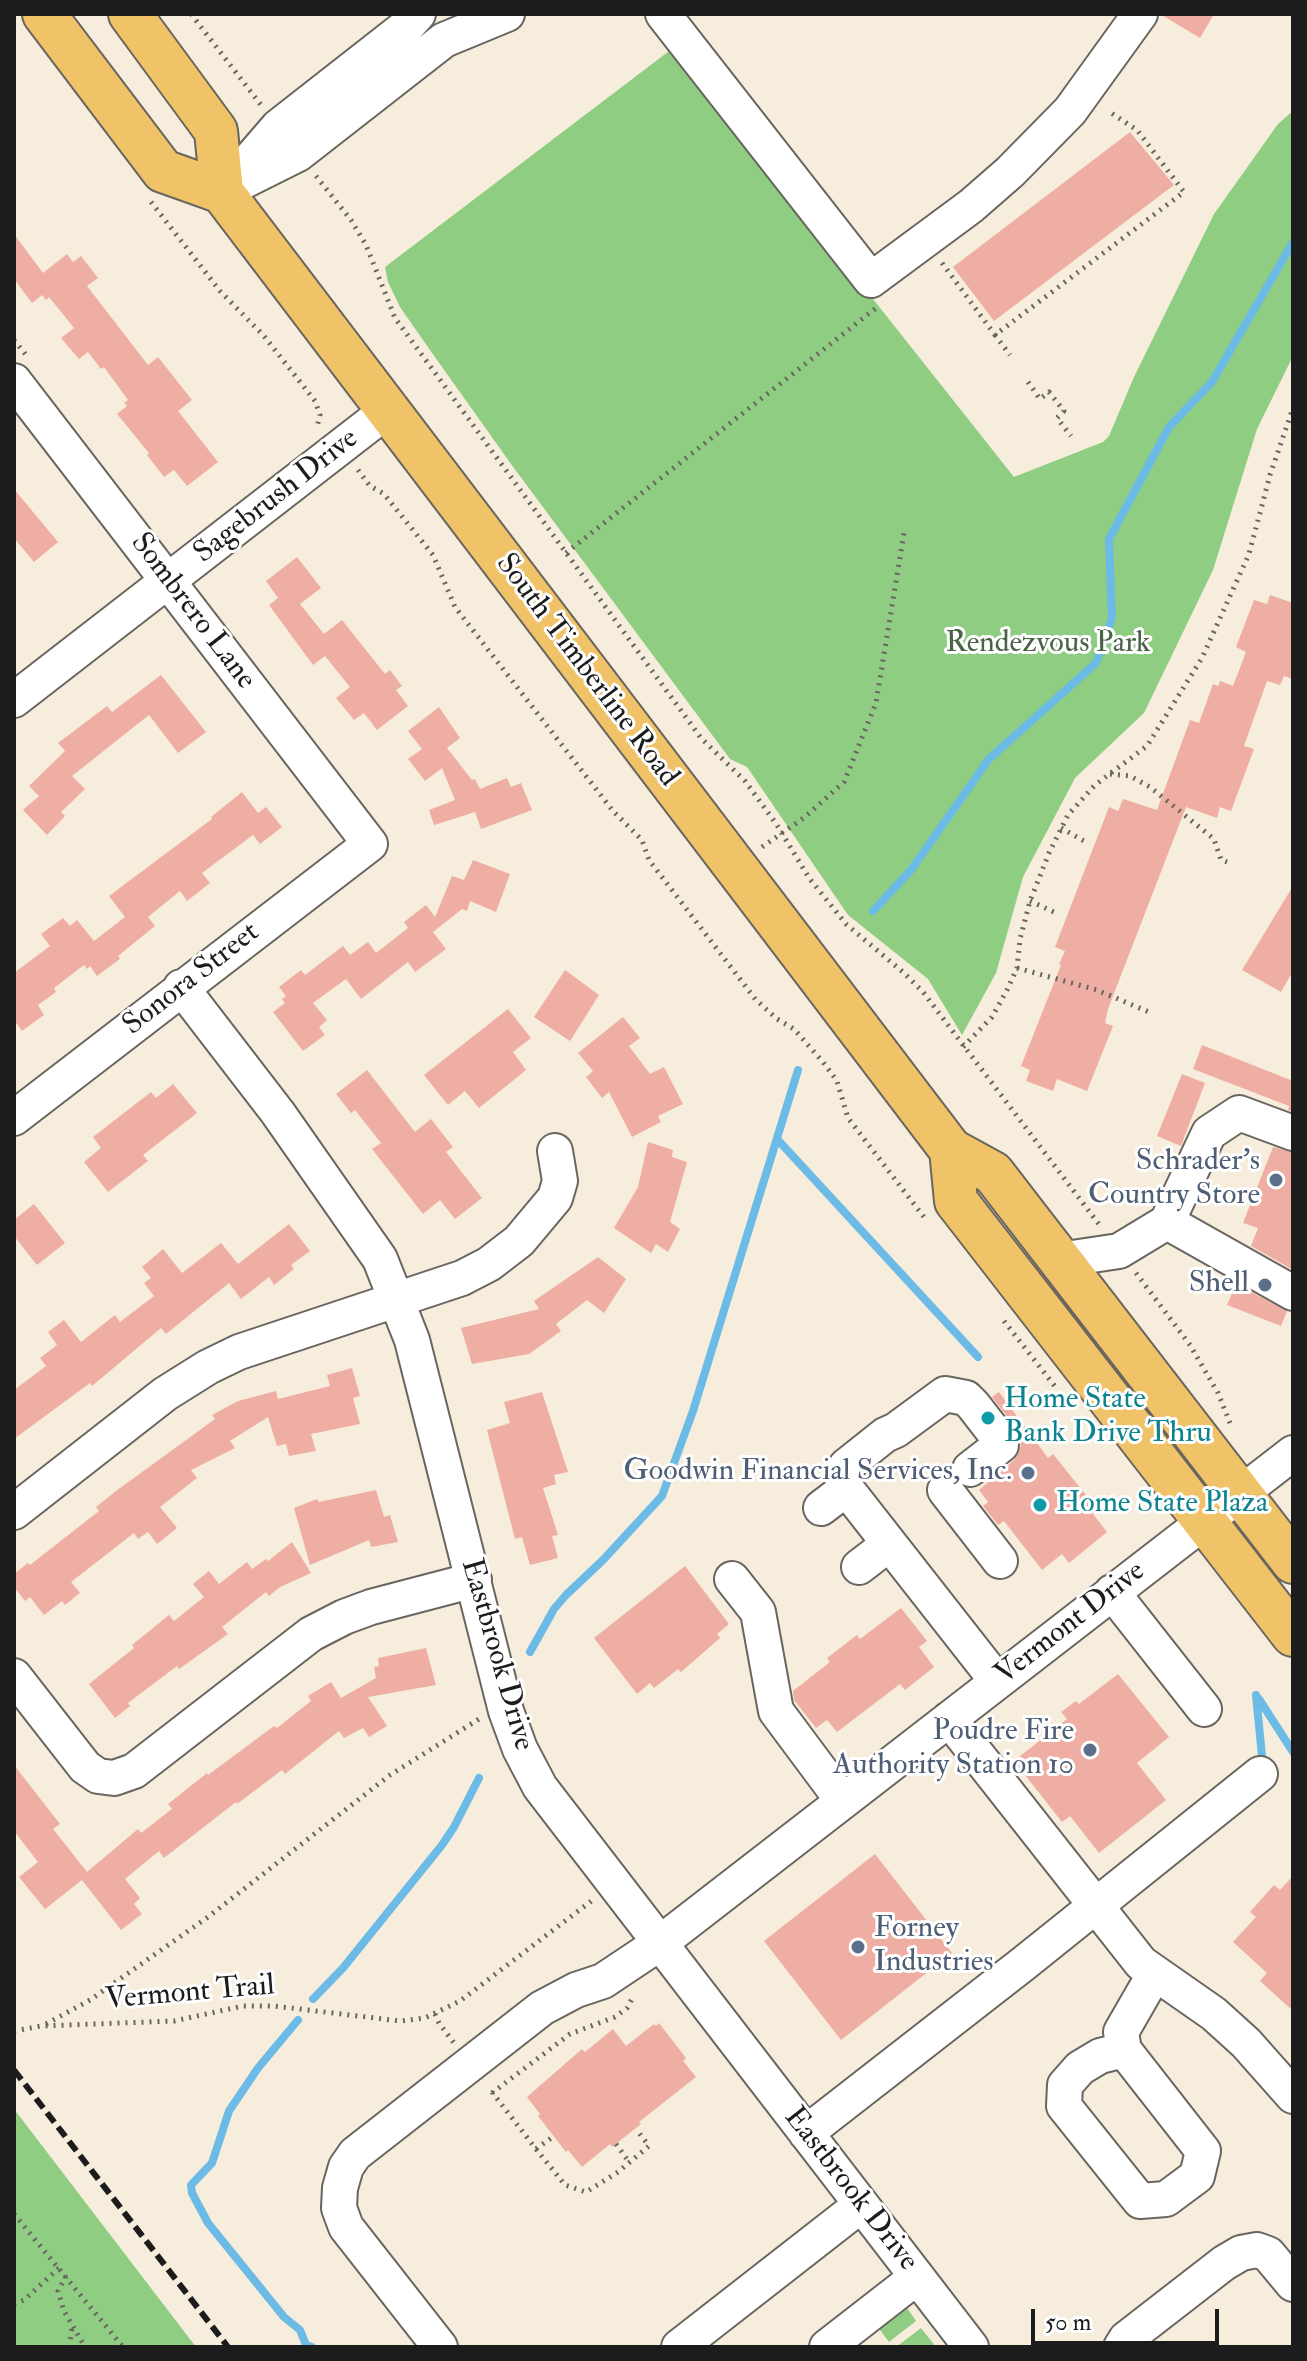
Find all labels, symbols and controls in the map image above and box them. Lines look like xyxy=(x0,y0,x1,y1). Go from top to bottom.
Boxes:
street label: Sagebrush Drive xyxy=(188,422,366,572)
street label: Sombrero Lane xyxy=(122,527,262,697)
street label: South Timberline Road xyxy=(487,547,685,795)
park label: Rendezvous Park xyxy=(946,627,1150,663)
street label: Sonora Street xyxy=(117,916,267,1044)
place label: Schrader's Country Store xyxy=(1088,1145,1260,1216)
marker: Schrader's Country Store xyxy=(1267,1171,1285,1189)
place label: Shell xyxy=(1189,1267,1249,1303)
marker: Shell xyxy=(1256,1276,1274,1294)
place label: Home State Bank Drive Thru xyxy=(1004,1383,1212,1454)
marker: Home State Bank Drive Thru xyxy=(979,1409,997,1427)
place label: Goodwin Financial Services, Inc. xyxy=(624,1455,1012,1491)
marker: Goodwin Financial Services, Inc. xyxy=(1019,1464,1037,1482)
place label: Home State Plaza xyxy=(1056,1487,1268,1523)
marker: Home State Plaza xyxy=(1031,1496,1049,1514)
street label: Vermont Drive xyxy=(989,1554,1153,1694)
street label: Eastbrook Drive xyxy=(451,1555,541,1755)
place label: Poudre Fire Authority Station 10 xyxy=(833,1715,1074,1786)
marker: Poudre Fire Authority Station 10 xyxy=(1081,1741,1099,1759)
place label: Forney Industries xyxy=(874,1912,994,1982)
marker: Forney Industries xyxy=(849,1938,867,1956)
street label: Vermont Trail xyxy=(104,1969,276,2019)
street label: Eastbrook Drive xyxy=(775,2101,925,2279)
scale bar xyxy=(1035,2293,1223,2343)
text: 50 m xyxy=(1045,2307,1091,2338)

